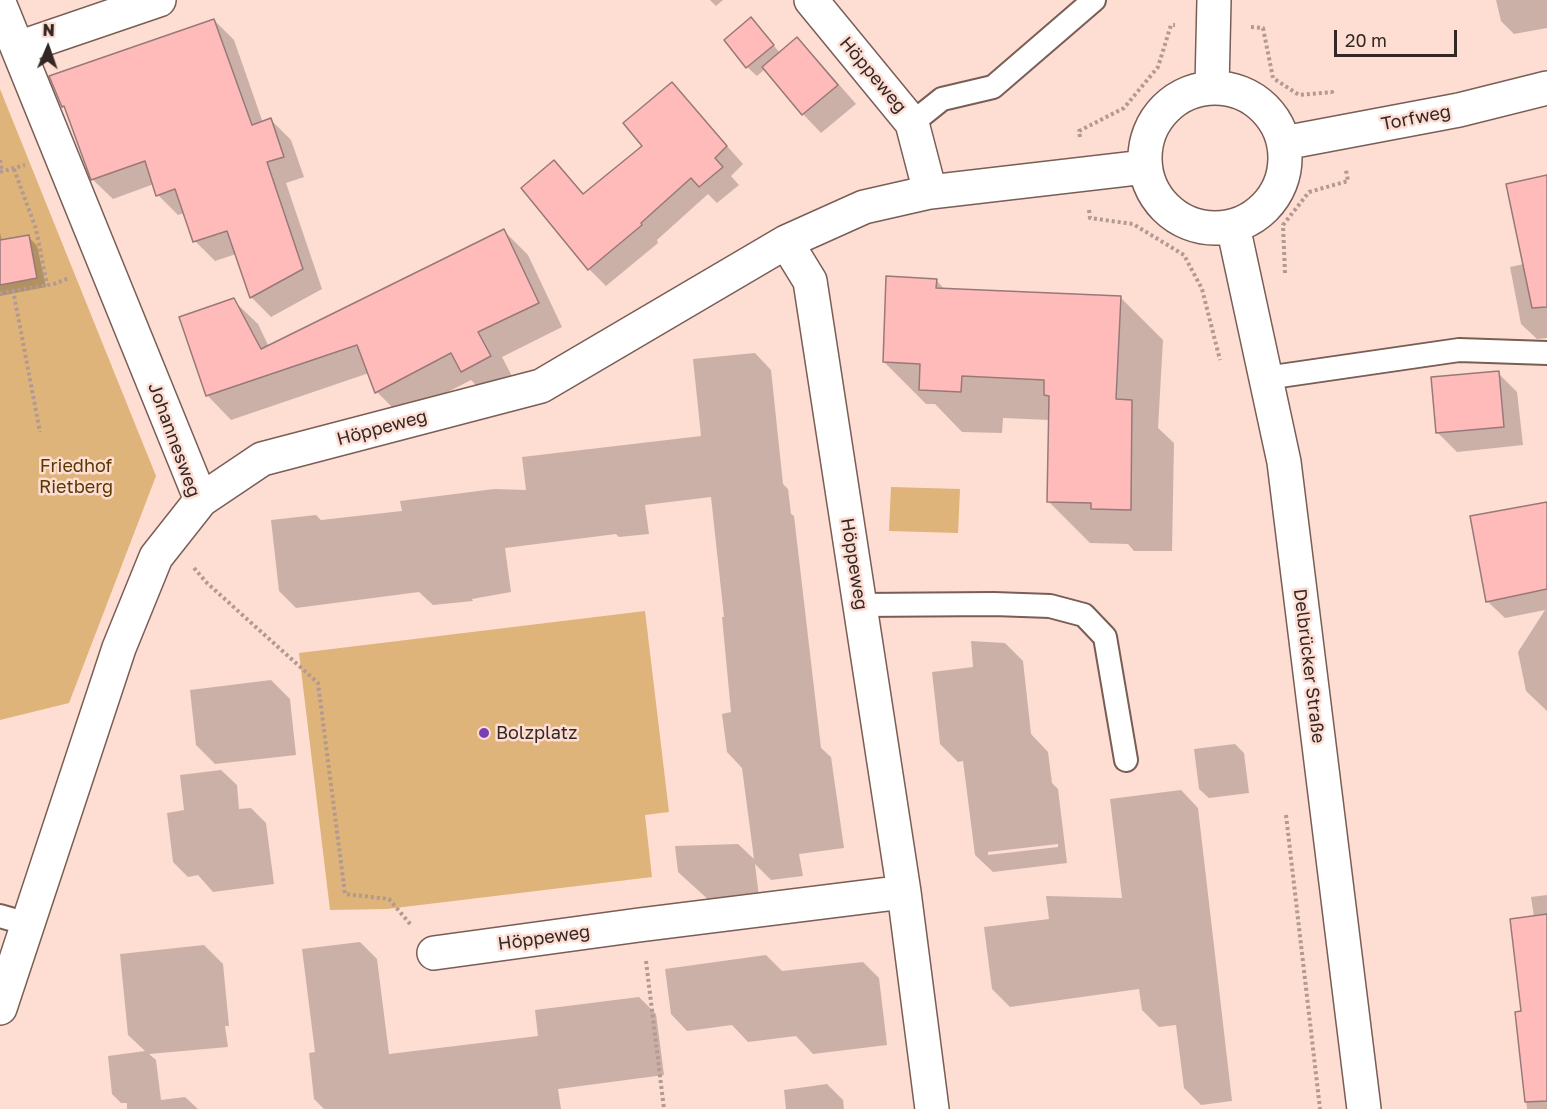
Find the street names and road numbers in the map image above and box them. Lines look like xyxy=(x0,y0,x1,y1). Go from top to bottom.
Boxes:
street label: Höppeweg xyxy=(835,33,911,117)
street label: Torfweg xyxy=(1379,101,1453,135)
street label: Johannesweg xyxy=(143,380,205,500)
street label: Höppeweg xyxy=(334,406,430,450)
street label: Höppeweg xyxy=(836,516,872,612)
street label: Delbrücker Straße xyxy=(1289,587,1329,745)
street label: Höppeweg xyxy=(497,921,591,955)

